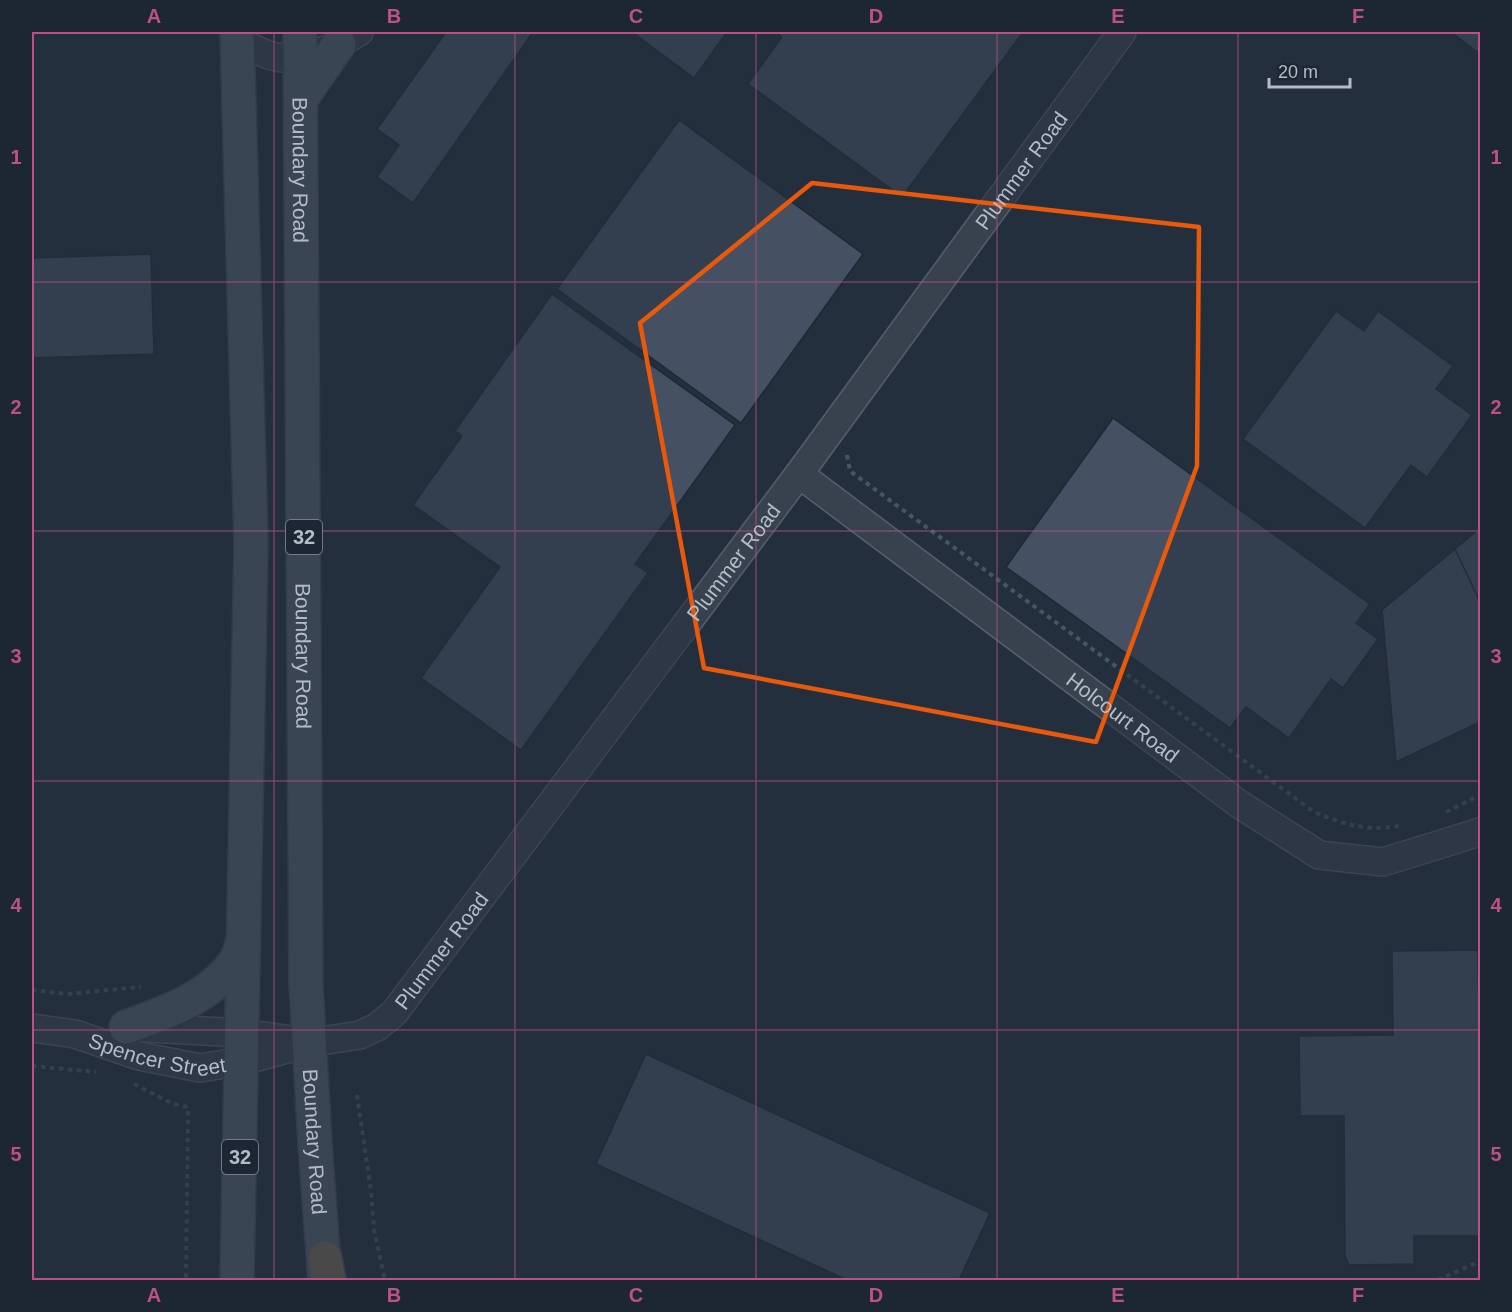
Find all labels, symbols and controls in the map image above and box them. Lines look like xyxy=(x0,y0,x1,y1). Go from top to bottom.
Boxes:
text: A xyxy=(147,5,161,27)
text: B xyxy=(387,5,401,27)
text: C xyxy=(629,5,643,27)
text: D xyxy=(869,5,883,27)
text: E xyxy=(1111,5,1125,27)
text: F xyxy=(1352,5,1364,27)
scale bar xyxy=(1269,51,1350,89)
text: 20 m xyxy=(1278,62,1318,82)
street label: Boundary Road xyxy=(289,97,313,243)
street label: Plummer Road xyxy=(970,107,1072,234)
text: 1 xyxy=(10,146,22,168)
text: 1 xyxy=(1490,146,1502,168)
text: 2 xyxy=(10,396,22,418)
text: 2 xyxy=(1490,396,1502,418)
street label: Plummer Road xyxy=(682,499,784,625)
road number: 32 xyxy=(286,520,322,554)
street label: Boundary Road xyxy=(292,583,316,729)
text: 3 xyxy=(10,645,22,667)
text: 3 xyxy=(1490,645,1502,667)
street label: Holcourt Road xyxy=(1062,668,1184,766)
street label: Plummer Road xyxy=(390,887,492,1013)
text: 4 xyxy=(10,894,22,916)
text: 4 xyxy=(1490,894,1502,916)
street label: Spencer Street xyxy=(86,1028,227,1080)
street label: Boundary Road xyxy=(299,1068,332,1215)
road number: 32 xyxy=(222,1140,258,1174)
text: 5 xyxy=(10,1143,22,1165)
text: 5 xyxy=(1490,1143,1502,1165)
text: A xyxy=(147,1284,161,1306)
text: B xyxy=(387,1284,401,1306)
text: C xyxy=(629,1284,643,1306)
text: D xyxy=(869,1284,883,1306)
text: E xyxy=(1111,1284,1125,1306)
text: F xyxy=(1352,1284,1364,1306)

